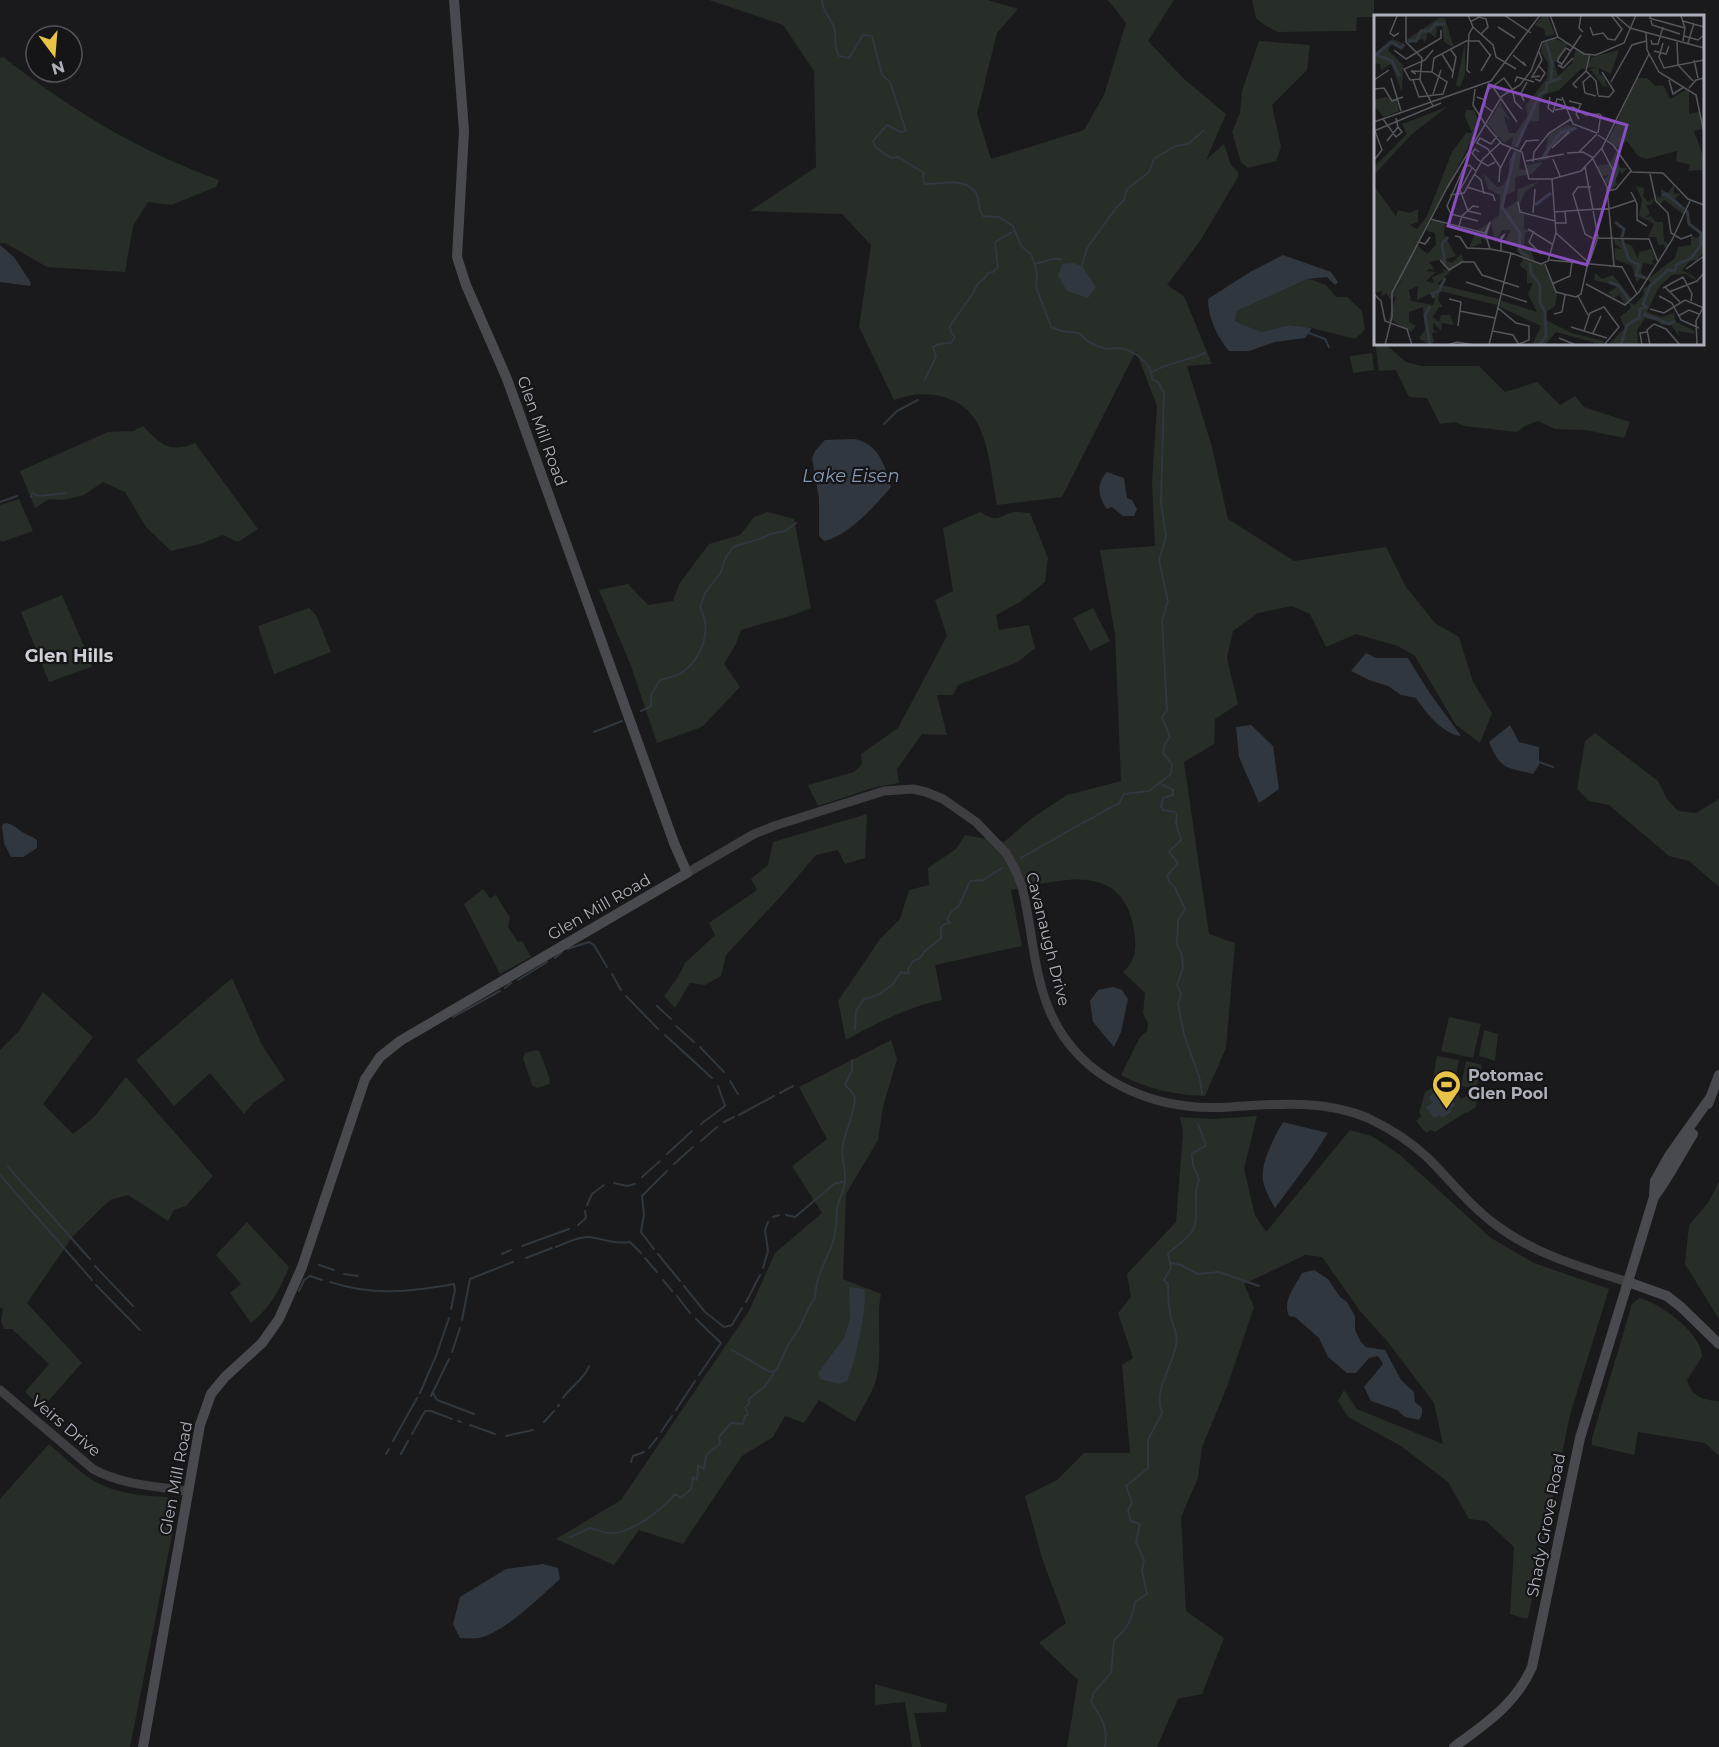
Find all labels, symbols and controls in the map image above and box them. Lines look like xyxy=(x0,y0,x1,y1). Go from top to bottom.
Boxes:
inset map xyxy=(1374,15,1704,345)
north arrow xyxy=(24,24,84,84)
text: N xyxy=(49,57,67,79)
street label: Glen Mill Road xyxy=(513,373,571,489)
water label: Lake Eisen xyxy=(802,465,900,487)
district label: Glen Hills xyxy=(25,645,114,667)
street label: Glen Mill Road xyxy=(544,870,654,944)
street label: Cavanaugh Drive xyxy=(1022,870,1074,1008)
place label: Potomac Glen Pool xyxy=(1468,1066,1548,1103)
sports icon: Potomac Glen Pool xyxy=(1431,1068,1463,1110)
street label: Veirs Drive xyxy=(28,1392,104,1460)
street label: Glen Mill Road xyxy=(156,1419,196,1537)
street label: Shady Grove Road xyxy=(1523,1451,1569,1599)

